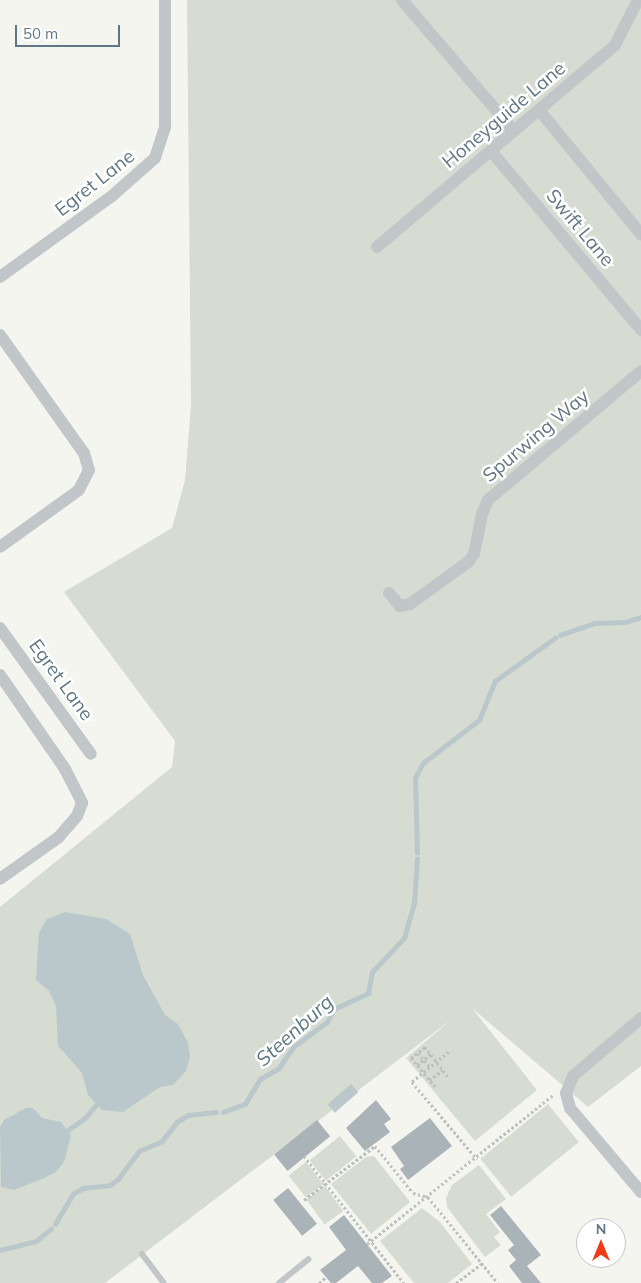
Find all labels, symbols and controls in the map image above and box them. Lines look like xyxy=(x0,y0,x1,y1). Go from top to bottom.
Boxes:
scale bar xyxy=(18,15,122,47)
text: 50 m xyxy=(23,24,58,43)
street label: Honeyguide Lane xyxy=(438,57,570,173)
street label: Egret Lane xyxy=(51,145,139,221)
street label: Swift Lane xyxy=(541,185,619,271)
street label: Spurwing Way xyxy=(478,385,594,487)
street label: Egret Lane xyxy=(24,635,98,725)
water label: Steenburg xyxy=(250,989,338,1071)
north arrow xyxy=(576,1218,626,1268)
text: N xyxy=(596,1220,606,1238)

